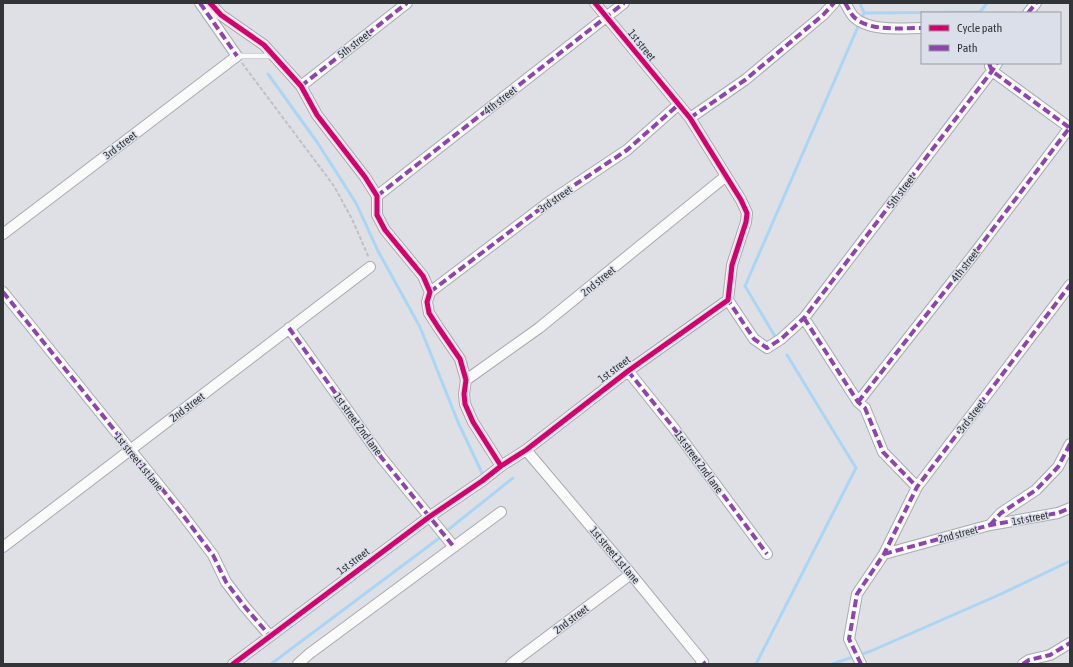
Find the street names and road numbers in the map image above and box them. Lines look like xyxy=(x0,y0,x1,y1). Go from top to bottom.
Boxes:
street label: 5th street xyxy=(335,27,373,61)
street label: 1st street xyxy=(626,27,658,63)
street label: 4th street xyxy=(481,83,519,117)
street label: 3rd street xyxy=(101,129,139,161)
street label: 5th street xyxy=(885,172,917,210)
street label: 3rd street xyxy=(536,183,574,215)
street label: 4th street xyxy=(948,246,982,284)
street label: 2nd street xyxy=(578,264,618,298)
street label: 1st street xyxy=(596,353,632,385)
street label: 2nd street xyxy=(167,390,207,424)
street label: 1st street 2nd lane xyxy=(331,390,385,458)
street label: 3rd street xyxy=(955,397,987,435)
street label: 1st street 2nd lane xyxy=(672,428,726,496)
street label: 1st street 1st lane xyxy=(112,431,166,493)
street label: 1st street xyxy=(1011,509,1049,527)
street label: 2nd street xyxy=(937,523,979,545)
street label: 1st street 1st lane xyxy=(588,524,642,586)
street label: 1st street xyxy=(335,545,371,577)
street label: 2nd street xyxy=(551,602,591,636)

